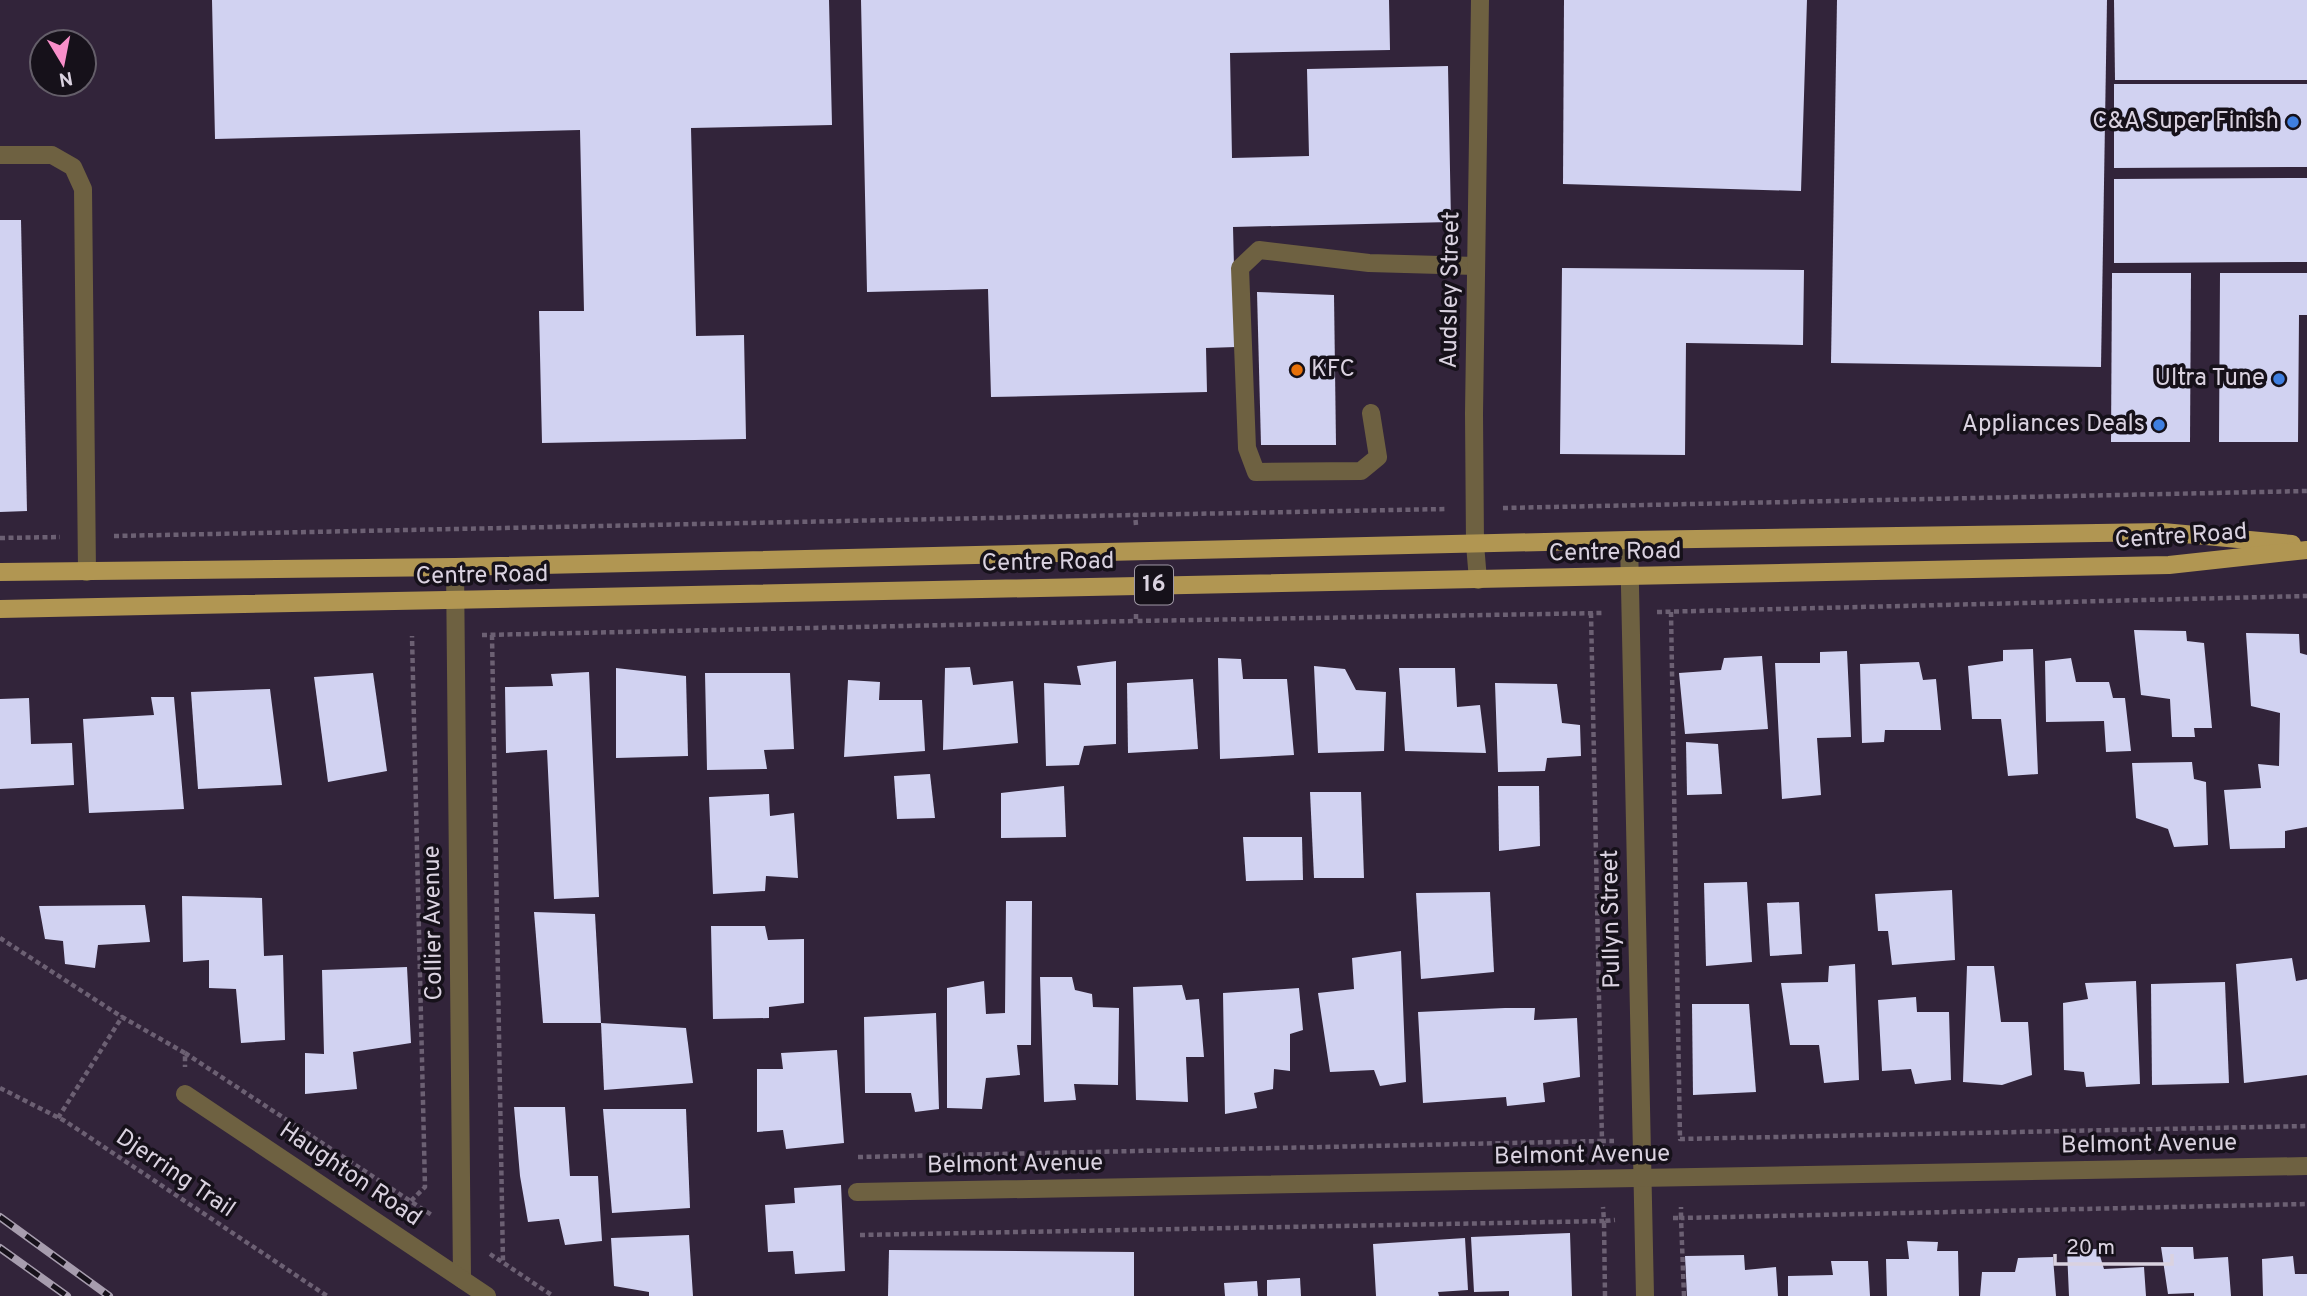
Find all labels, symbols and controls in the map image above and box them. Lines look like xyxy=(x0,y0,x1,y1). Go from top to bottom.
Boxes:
north arrow xyxy=(28,28,98,98)
text: N xyxy=(57,65,74,91)
place label: C&A Super Finish xyxy=(2092,107,2279,137)
marker: C&A Super Finish xyxy=(2285,114,2301,130)
street label: Audsley Street xyxy=(1435,211,1467,369)
place label: KFC xyxy=(1311,355,1355,385)
marker: KFC xyxy=(1289,362,1305,378)
place label: Ultra Tune xyxy=(2154,364,2265,394)
marker: Ultra Tune xyxy=(2271,371,2287,387)
place label: Appliances Deals xyxy=(1962,410,2145,440)
marker: Appliances Deals xyxy=(2151,417,2167,433)
street label: Centre Road xyxy=(2114,517,2248,557)
street label: Centre Road xyxy=(1548,537,1682,569)
street label: Centre Road xyxy=(981,547,1115,579)
street label: Centre Road xyxy=(415,560,549,592)
road number: 16 xyxy=(1135,566,1173,604)
street label: Collier Avenue xyxy=(418,845,450,1001)
street label: Pullyn Street xyxy=(1596,849,1628,989)
street label: Haughton Road xyxy=(273,1116,427,1234)
street label: Djerring Trail xyxy=(109,1123,241,1225)
street label: Belmont Avenue xyxy=(2061,1128,2237,1162)
street label: Belmont Avenue xyxy=(1494,1139,1670,1173)
street label: Belmont Avenue xyxy=(927,1148,1103,1182)
scale bar xyxy=(2055,1222,2172,1266)
text: 20 m xyxy=(2066,1235,2115,1262)

